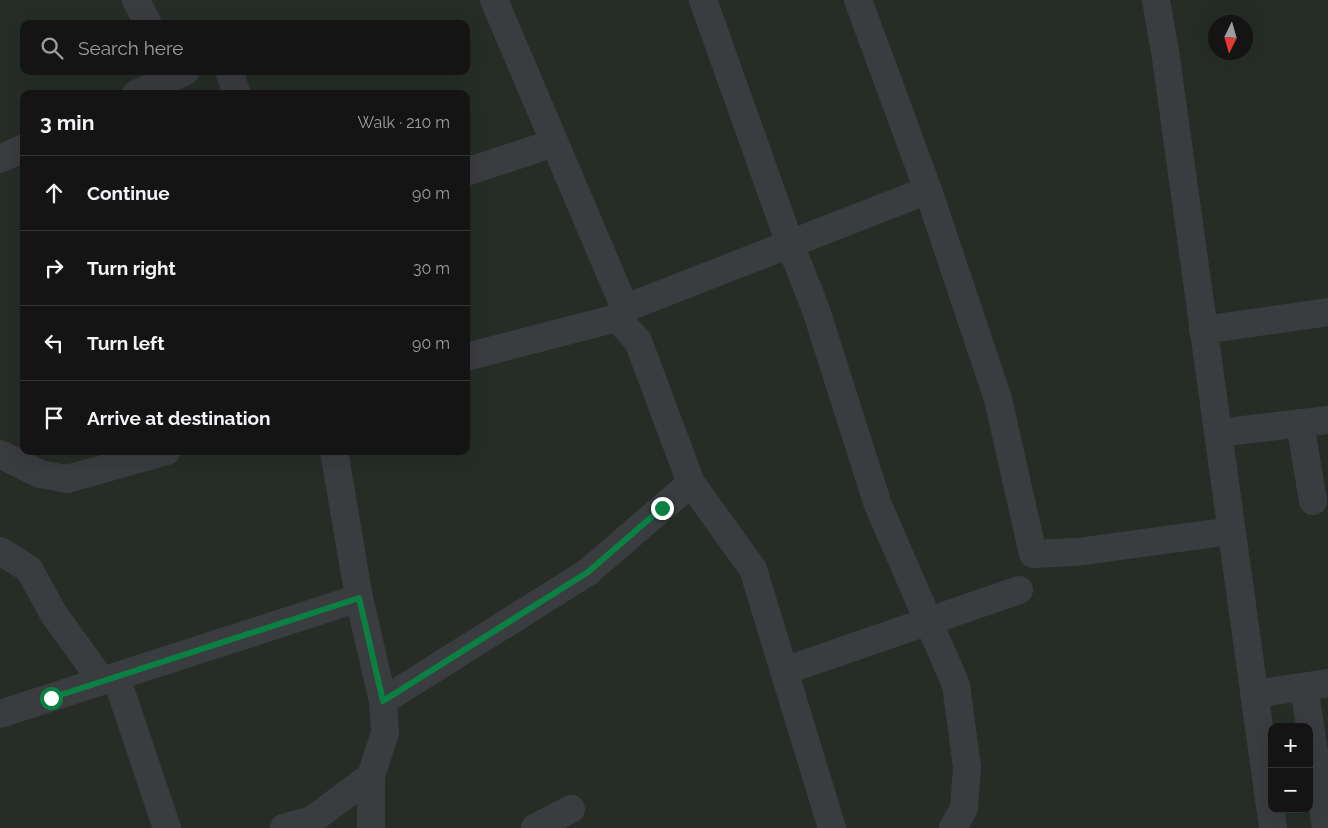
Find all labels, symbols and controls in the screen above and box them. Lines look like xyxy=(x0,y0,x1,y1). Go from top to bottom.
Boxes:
north arrow xyxy=(1208,15,1253,60)
search box xyxy=(20,20,470,75)
icon: search xyxy=(38,34,66,62)
text: Search here xyxy=(78,37,184,59)
text: 3 min xyxy=(40,110,94,135)
text: Walk · 210 m xyxy=(358,113,450,132)
icon: ahead xyxy=(40,179,68,207)
text: Continue xyxy=(87,182,170,204)
text: 90 m xyxy=(412,184,450,203)
icon: right xyxy=(40,254,68,282)
text: Turn right xyxy=(87,257,176,279)
text: 30 m xyxy=(413,259,450,278)
icon: left xyxy=(40,329,68,357)
text: Turn left xyxy=(87,332,164,354)
text: 90 m xyxy=(412,334,450,353)
icon: arrive xyxy=(40,404,68,432)
text: Arrive at destination xyxy=(87,407,271,429)
route end xyxy=(651,497,674,520)
route start xyxy=(40,687,63,710)
map controls xyxy=(1268,723,1313,813)
button: + xyxy=(1268,723,1313,768)
button: − xyxy=(1268,768,1313,813)

